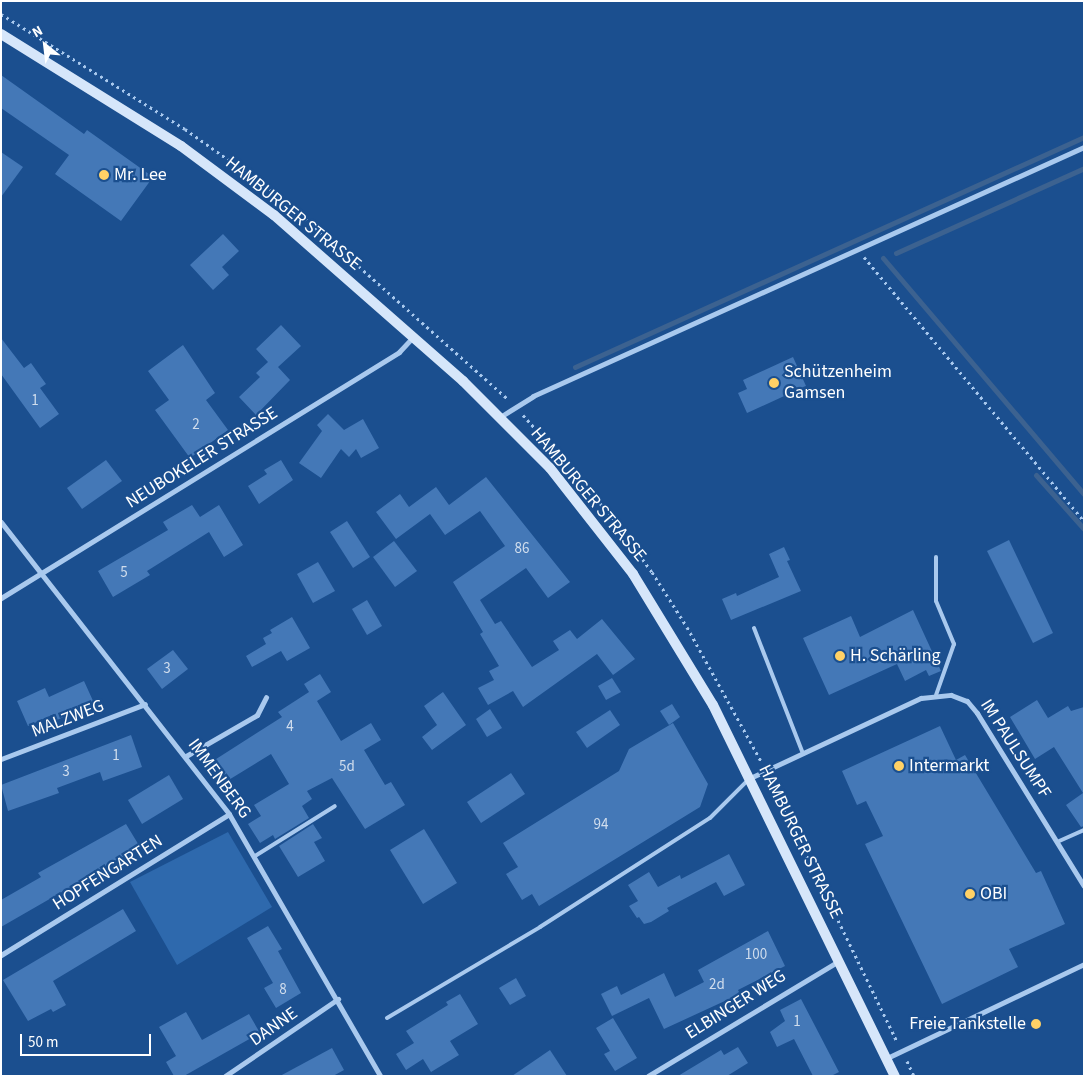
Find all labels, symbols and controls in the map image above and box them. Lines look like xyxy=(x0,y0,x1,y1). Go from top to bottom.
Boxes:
north arrow xyxy=(20,20,70,70)
text: N xyxy=(29,21,47,43)
street label: HAMBURGER STRASSE xyxy=(221,152,365,276)
place label: Mr. Lee xyxy=(114,164,167,186)
marker: Mr. Lee xyxy=(98,169,110,181)
place label: Schützenheim Gamsen xyxy=(784,362,892,404)
marker: Schützenheim Gamsen xyxy=(768,377,780,389)
house number: 1 xyxy=(31,392,39,410)
street label: NEUBOKELER STRASSE xyxy=(122,403,282,513)
house number: 2 xyxy=(192,416,200,434)
street label: HAMBURGER STRASSE xyxy=(525,423,651,567)
house number: 86 xyxy=(515,540,529,558)
house number: 5 xyxy=(120,564,128,582)
place label: H. Schärling xyxy=(850,645,941,667)
marker: H. Schärling xyxy=(834,650,846,662)
house number: 3 xyxy=(163,660,171,678)
street label: MALZWEG xyxy=(29,695,107,743)
street label: IM PAULSUMPF xyxy=(975,695,1055,803)
house number: 4 xyxy=(286,718,294,736)
street label: IMMENBERG xyxy=(183,735,255,823)
house number: 1 xyxy=(112,747,120,765)
place label: Intermarkt xyxy=(909,755,989,777)
house number: 5d xyxy=(339,758,355,776)
marker: Intermarkt xyxy=(893,760,905,772)
street label: HAMBURGER STRASSE xyxy=(753,761,847,923)
house number: 3 xyxy=(62,763,70,781)
house number: 94 xyxy=(594,816,608,834)
street label: HOPFENGARTEN xyxy=(49,831,167,915)
place label: OBI xyxy=(980,883,1007,905)
marker: OBI xyxy=(964,888,976,900)
house number: 100 xyxy=(745,946,767,964)
street label: ELBINGER WEG xyxy=(682,966,790,1044)
house number: 2d xyxy=(709,976,725,994)
house number: 8 xyxy=(279,981,287,999)
street label: DANNE xyxy=(246,1003,302,1051)
house number: 1 xyxy=(793,1013,801,1031)
place label: Freie Tankstelle xyxy=(909,1013,1026,1035)
marker: Freie Tankstelle xyxy=(1030,1018,1042,1030)
scale bar xyxy=(22,1024,154,1056)
text: 50 m xyxy=(28,1032,58,1053)

